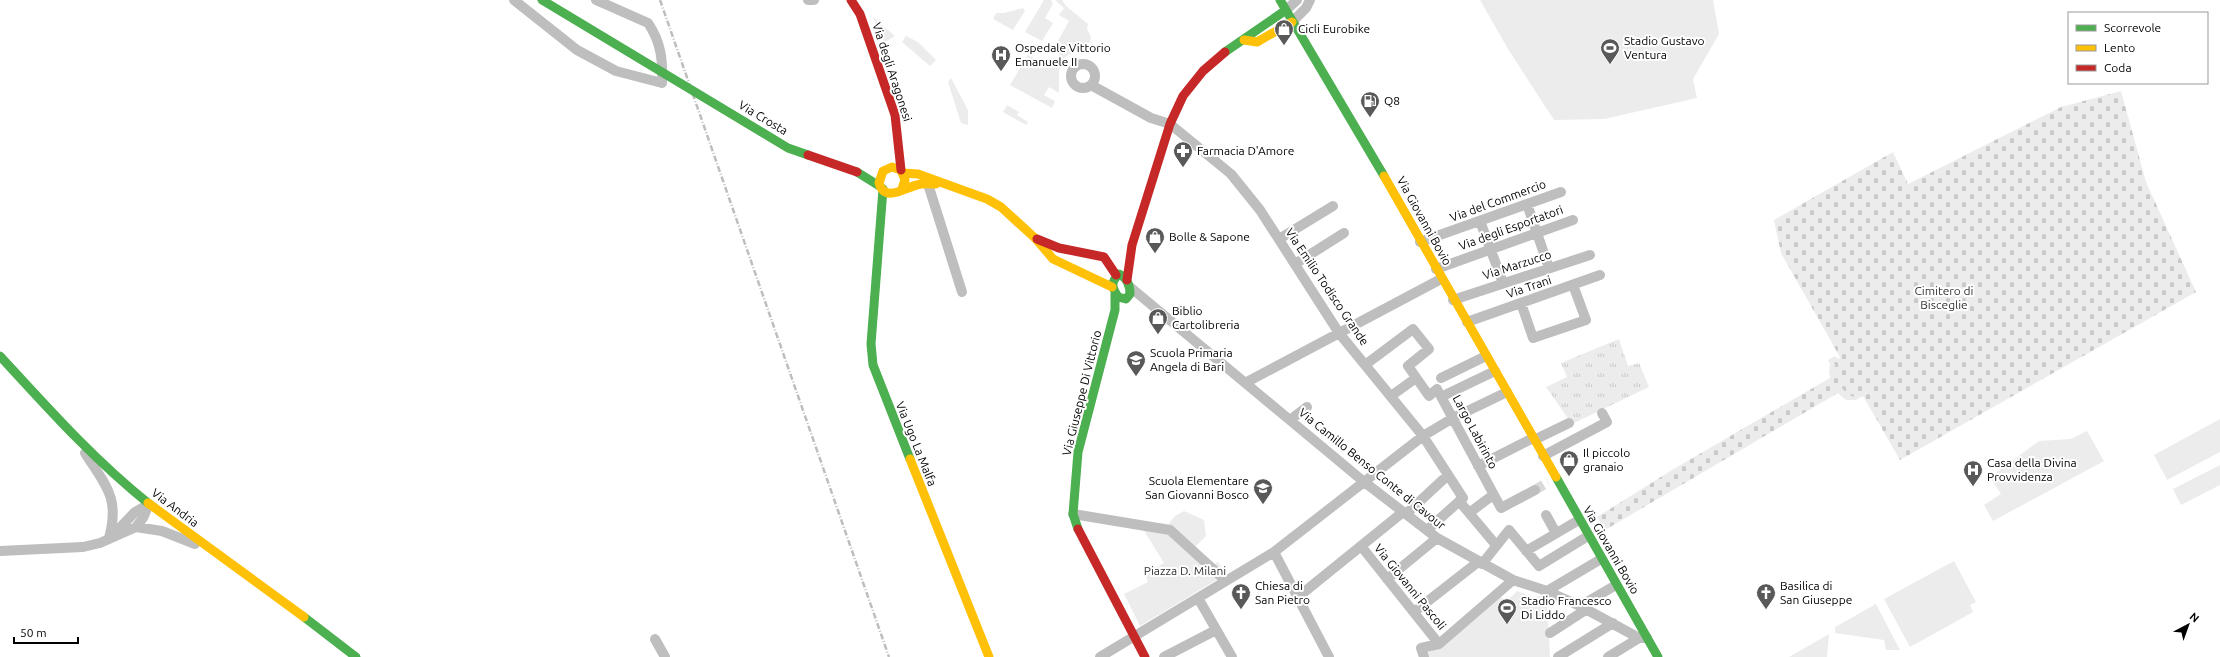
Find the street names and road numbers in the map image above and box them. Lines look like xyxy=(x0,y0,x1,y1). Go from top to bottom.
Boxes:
street label: Via degli Aragonesi xyxy=(870,21,915,123)
street label: Via Crosta xyxy=(736,98,790,137)
street label: Via Giovanni Bovio xyxy=(1395,174,1454,267)
street label: Via del Commercio xyxy=(1448,177,1548,224)
street label: Via degli Esportatori xyxy=(1457,203,1565,252)
street label: Via Emilio Todisco Grande xyxy=(1283,226,1372,348)
street label: Via Marzucco xyxy=(1481,247,1553,282)
street label: Via Trani xyxy=(1505,273,1553,300)
street label: Via Giuseppe Di Vittorio xyxy=(1060,329,1103,457)
street label: Largo Labirinto xyxy=(1451,393,1500,471)
street label: Via Ugo La Malfa xyxy=(894,400,939,488)
street label: Via Camillo Benso Conte di Cavour xyxy=(1297,406,1448,532)
street label: Via Andria xyxy=(149,486,201,529)
street label: Via Giovanni Bovio xyxy=(1581,503,1642,596)
street label: Via Giovanni Pascoli xyxy=(1372,541,1449,632)

